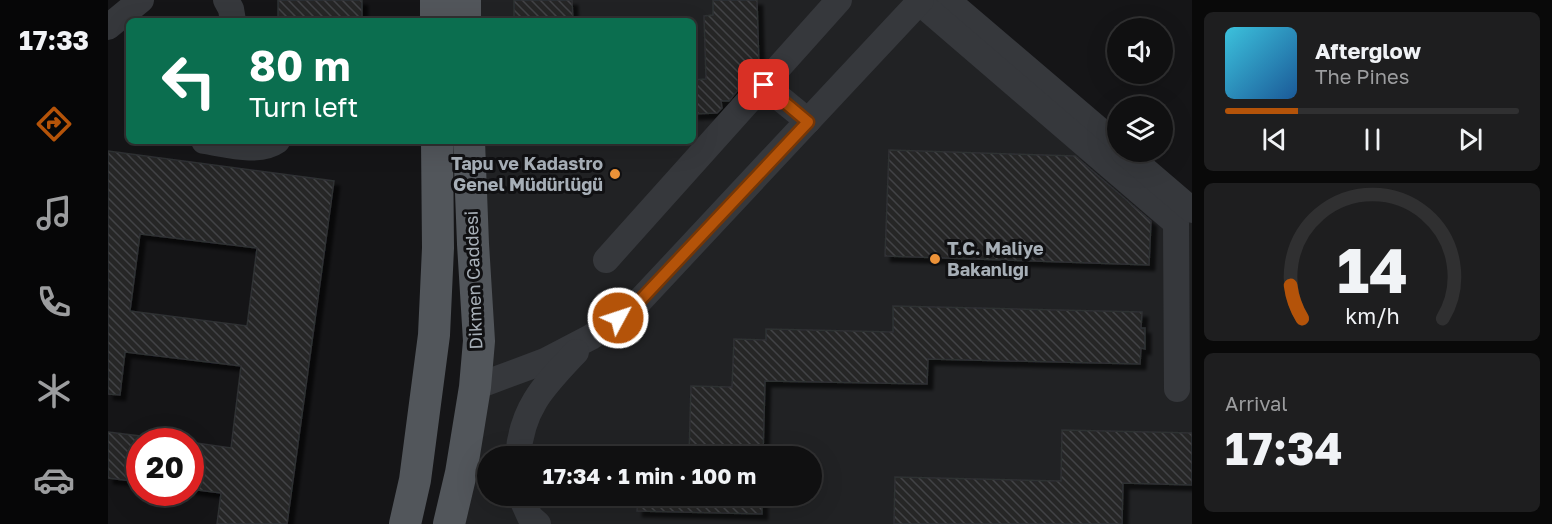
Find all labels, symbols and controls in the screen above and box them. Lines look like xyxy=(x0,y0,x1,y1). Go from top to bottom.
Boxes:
map controls xyxy=(1107,18,1173,162)
button: sound xyxy=(1107,18,1173,84)
text: 17:33 xyxy=(19,24,89,56)
text: Afterglow xyxy=(1315,37,1421,64)
text: 80 m xyxy=(249,40,350,90)
icon: left xyxy=(150,42,228,120)
pin xyxy=(738,59,789,110)
text: The Pines xyxy=(1315,64,1409,88)
icon: arrive xyxy=(747,68,780,101)
text: Turn left xyxy=(249,91,358,123)
button: layers xyxy=(1107,96,1173,162)
icon: directions xyxy=(33,103,75,145)
icon: previous xyxy=(1258,123,1291,156)
icon: pause xyxy=(1356,123,1389,156)
icon: next xyxy=(1454,123,1487,156)
place label: Tapu ve Kadastro Genel Müdürlüğü xyxy=(451,152,603,195)
marker: Tapu ve Kadastro Genel Müdürlüğü xyxy=(608,167,622,181)
icon: music xyxy=(33,192,75,234)
street label: Dikmen Caddesi xyxy=(460,210,486,350)
text: 14 xyxy=(1336,232,1408,307)
place label: T.C. Maliye Bakanlığı xyxy=(947,237,1044,280)
marker: T.C. Maliye Bakanlığı xyxy=(928,252,942,266)
icon: phone xyxy=(33,281,75,323)
position arrow xyxy=(586,286,650,350)
text: km/h xyxy=(1345,303,1399,329)
icon: climate xyxy=(33,370,75,412)
text: Arrival xyxy=(1225,391,1288,415)
text: 17:34 xyxy=(1225,421,1343,475)
speed limit sign: 20 xyxy=(126,428,204,506)
icon: car xyxy=(33,459,75,501)
text: 17:34 · 1 min · 100 m xyxy=(543,462,756,489)

